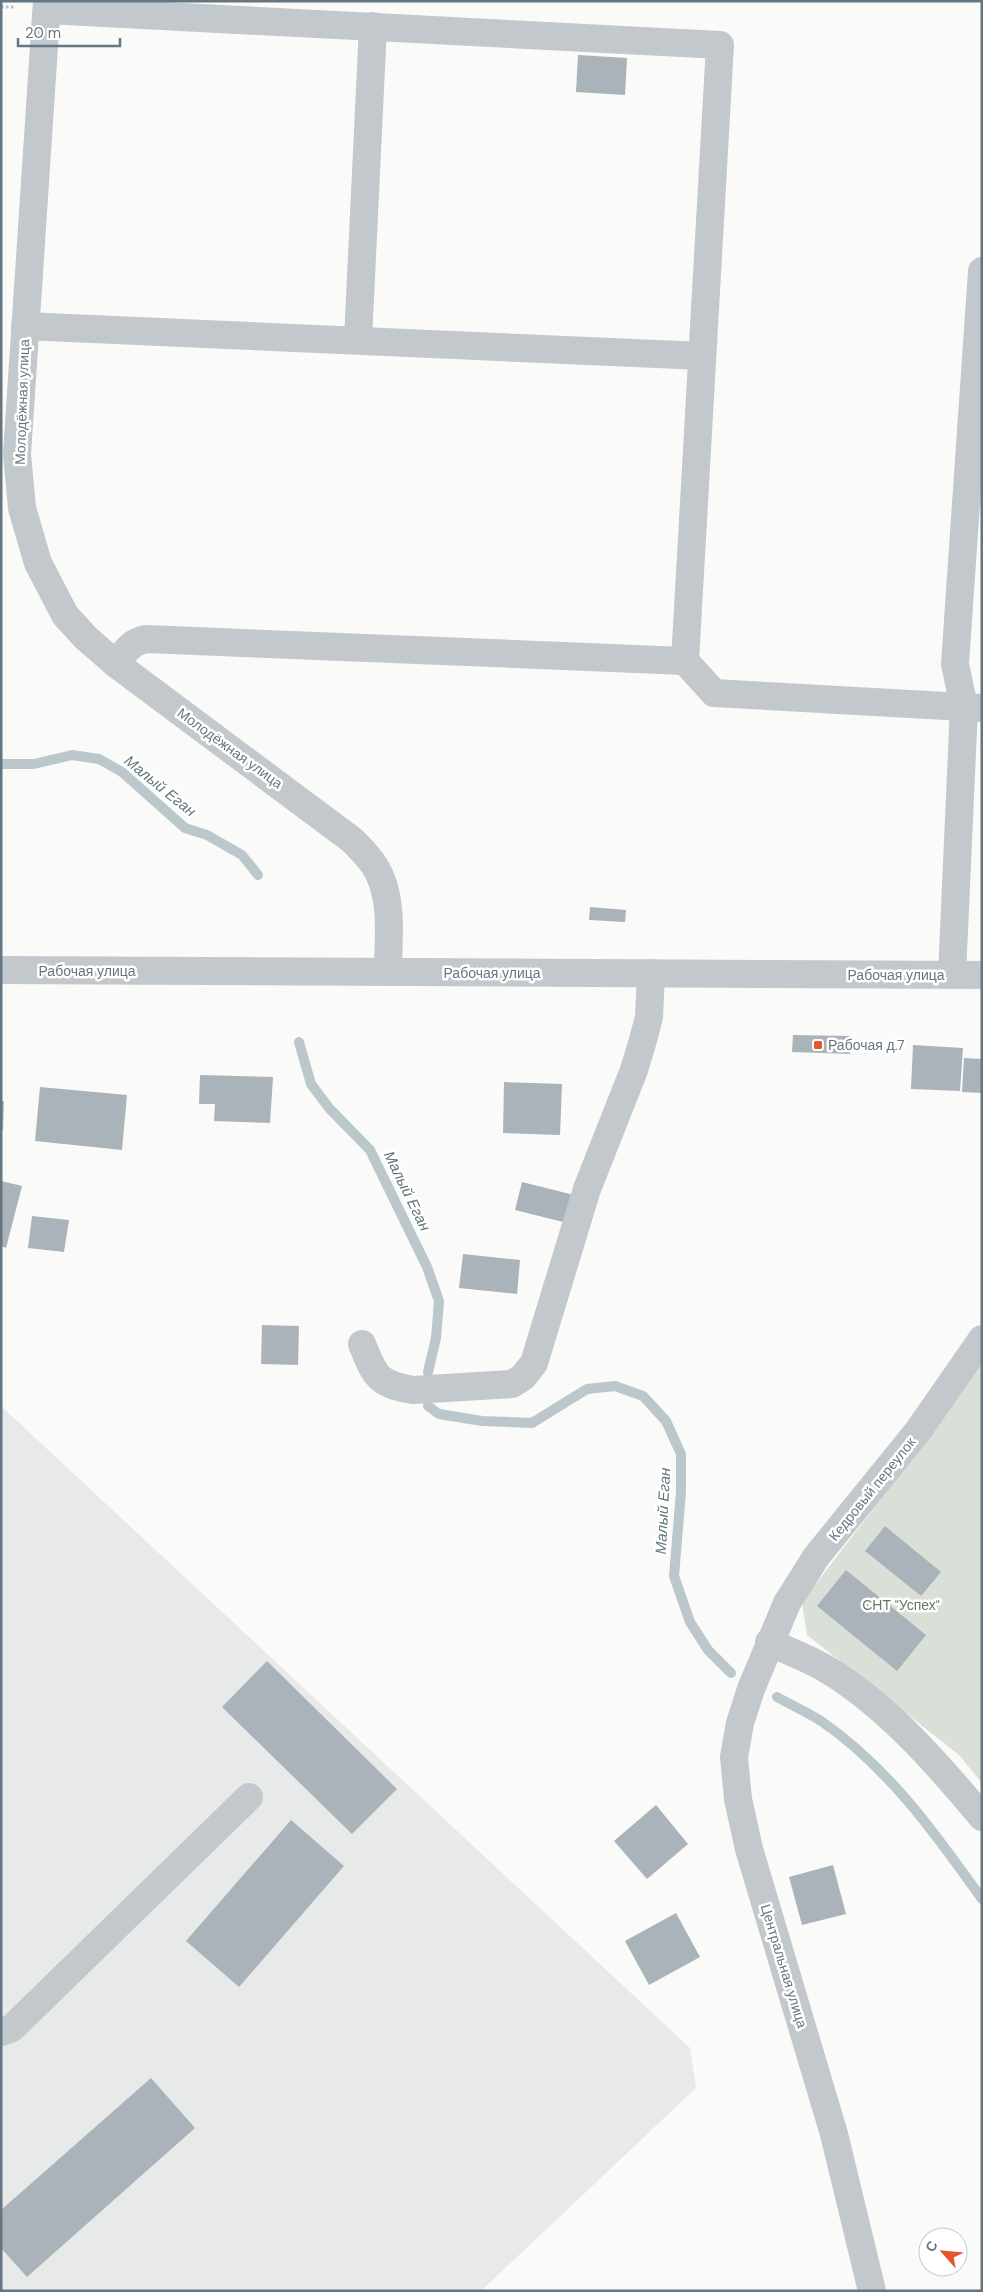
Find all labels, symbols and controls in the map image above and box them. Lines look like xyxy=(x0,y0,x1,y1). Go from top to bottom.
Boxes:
scale bar xyxy=(18,15,120,47)
text: 20 m xyxy=(25,23,61,43)
street label: Молодёжная улица xyxy=(11,339,33,465)
street label: Молодёжная улица xyxy=(174,704,286,792)
water label: Малый Еган xyxy=(120,751,200,821)
street label: Рабочая улица xyxy=(38,962,136,980)
street label: Рабочая улица xyxy=(443,964,541,982)
street label: Рабочая улица xyxy=(847,966,945,984)
place label: Рабочая д.7 xyxy=(828,1036,905,1054)
marker: Рабочая д.7 xyxy=(812,1039,824,1051)
water label: Малый Еган xyxy=(379,1148,435,1234)
street label: Кедровый переулок xyxy=(825,1433,920,1544)
water label: Малый Еган xyxy=(651,1467,675,1555)
park label: СНТ "Успех" xyxy=(862,1596,940,1614)
street label: Центральная улица xyxy=(757,1902,811,2030)
north arrow xyxy=(918,2227,968,2277)
text: С xyxy=(921,2238,942,2255)

